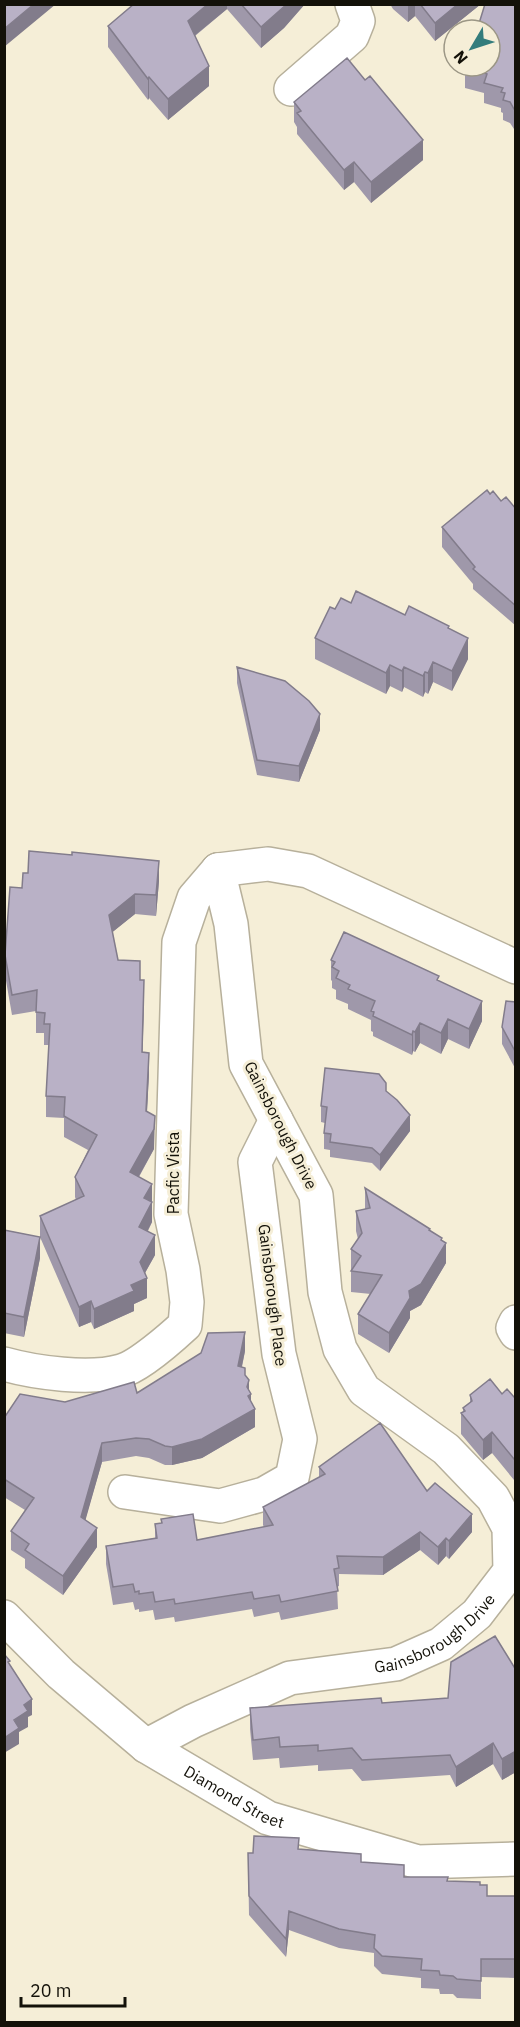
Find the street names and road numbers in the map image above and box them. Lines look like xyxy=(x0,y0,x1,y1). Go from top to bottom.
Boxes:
street label: Gainsborough Drive xyxy=(240,1058,322,1193)
street label: Pacfic Vista xyxy=(163,1131,183,1214)
street label: Gainsborough Place xyxy=(254,1223,292,1368)
street label: Gainsborough Drive xyxy=(373,1589,499,1677)
street label: Diamond Street xyxy=(180,1761,287,1832)

